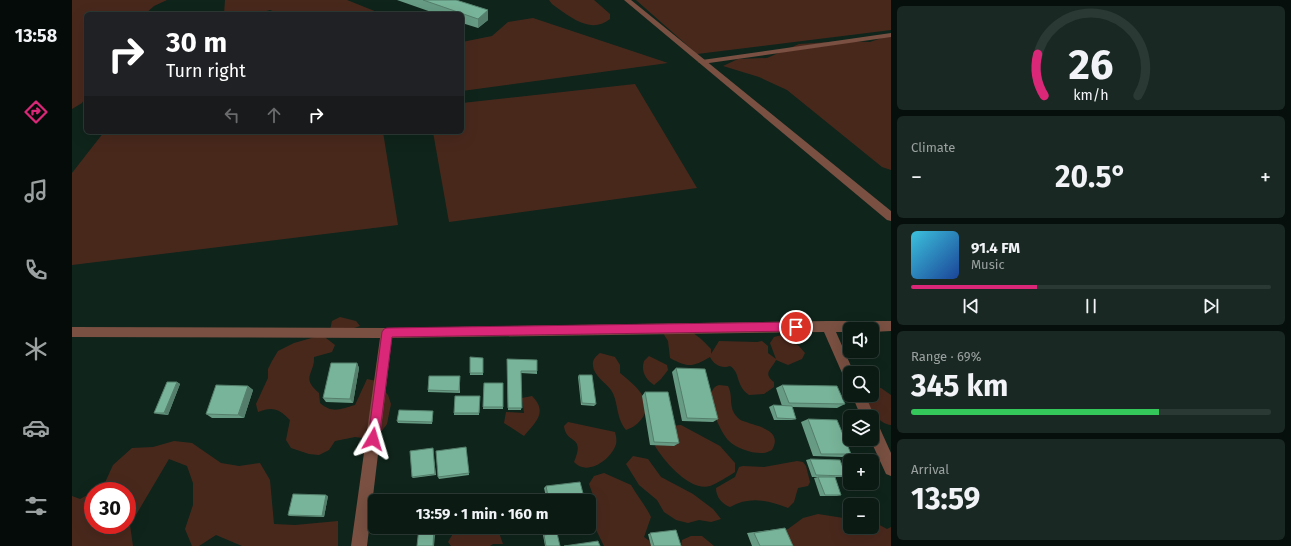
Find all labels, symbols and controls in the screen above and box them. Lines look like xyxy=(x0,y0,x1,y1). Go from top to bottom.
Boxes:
text: 13:58 xyxy=(15,25,57,47)
text: 30 m xyxy=(166,26,227,59)
icon: right xyxy=(100,28,152,80)
text: 26 xyxy=(1069,40,1113,90)
text: Turn right xyxy=(166,60,246,82)
text: km/h xyxy=(1073,87,1109,104)
icon: directions xyxy=(22,98,50,126)
icon: left xyxy=(221,104,243,126)
icon: ahead xyxy=(263,104,285,126)
icon: right xyxy=(305,104,327,126)
text: Climate xyxy=(911,140,955,155)
text: 20.5° xyxy=(1055,159,1127,195)
text: − xyxy=(911,164,922,191)
text: + xyxy=(1260,164,1271,191)
icon: music xyxy=(22,177,50,205)
text: 91.4 FM xyxy=(971,239,1020,257)
icon: phone xyxy=(22,256,50,284)
text: Music xyxy=(971,257,1005,272)
icon: previous xyxy=(960,295,982,317)
icon: pause xyxy=(1080,295,1102,317)
icon: next xyxy=(1200,295,1222,317)
pin xyxy=(779,310,813,344)
icon: arrive xyxy=(785,316,807,338)
map controls xyxy=(843,322,879,534)
button: sound xyxy=(843,322,879,358)
icon: climate xyxy=(22,335,50,363)
text: Range · 69% xyxy=(911,349,981,364)
button: search xyxy=(843,366,879,402)
text: 345 km xyxy=(911,368,1008,404)
button: layers xyxy=(843,410,879,446)
icon: car xyxy=(22,414,50,442)
position arrow xyxy=(352,418,394,460)
button: + xyxy=(843,454,879,490)
text: Arrival xyxy=(911,462,949,477)
text: 13:59 xyxy=(911,481,980,517)
speed limit sign: 30 xyxy=(84,482,136,534)
icon: filters xyxy=(22,492,50,520)
button: − xyxy=(843,498,879,534)
text: 13:59 · 1 min · 160 m xyxy=(416,505,548,523)

